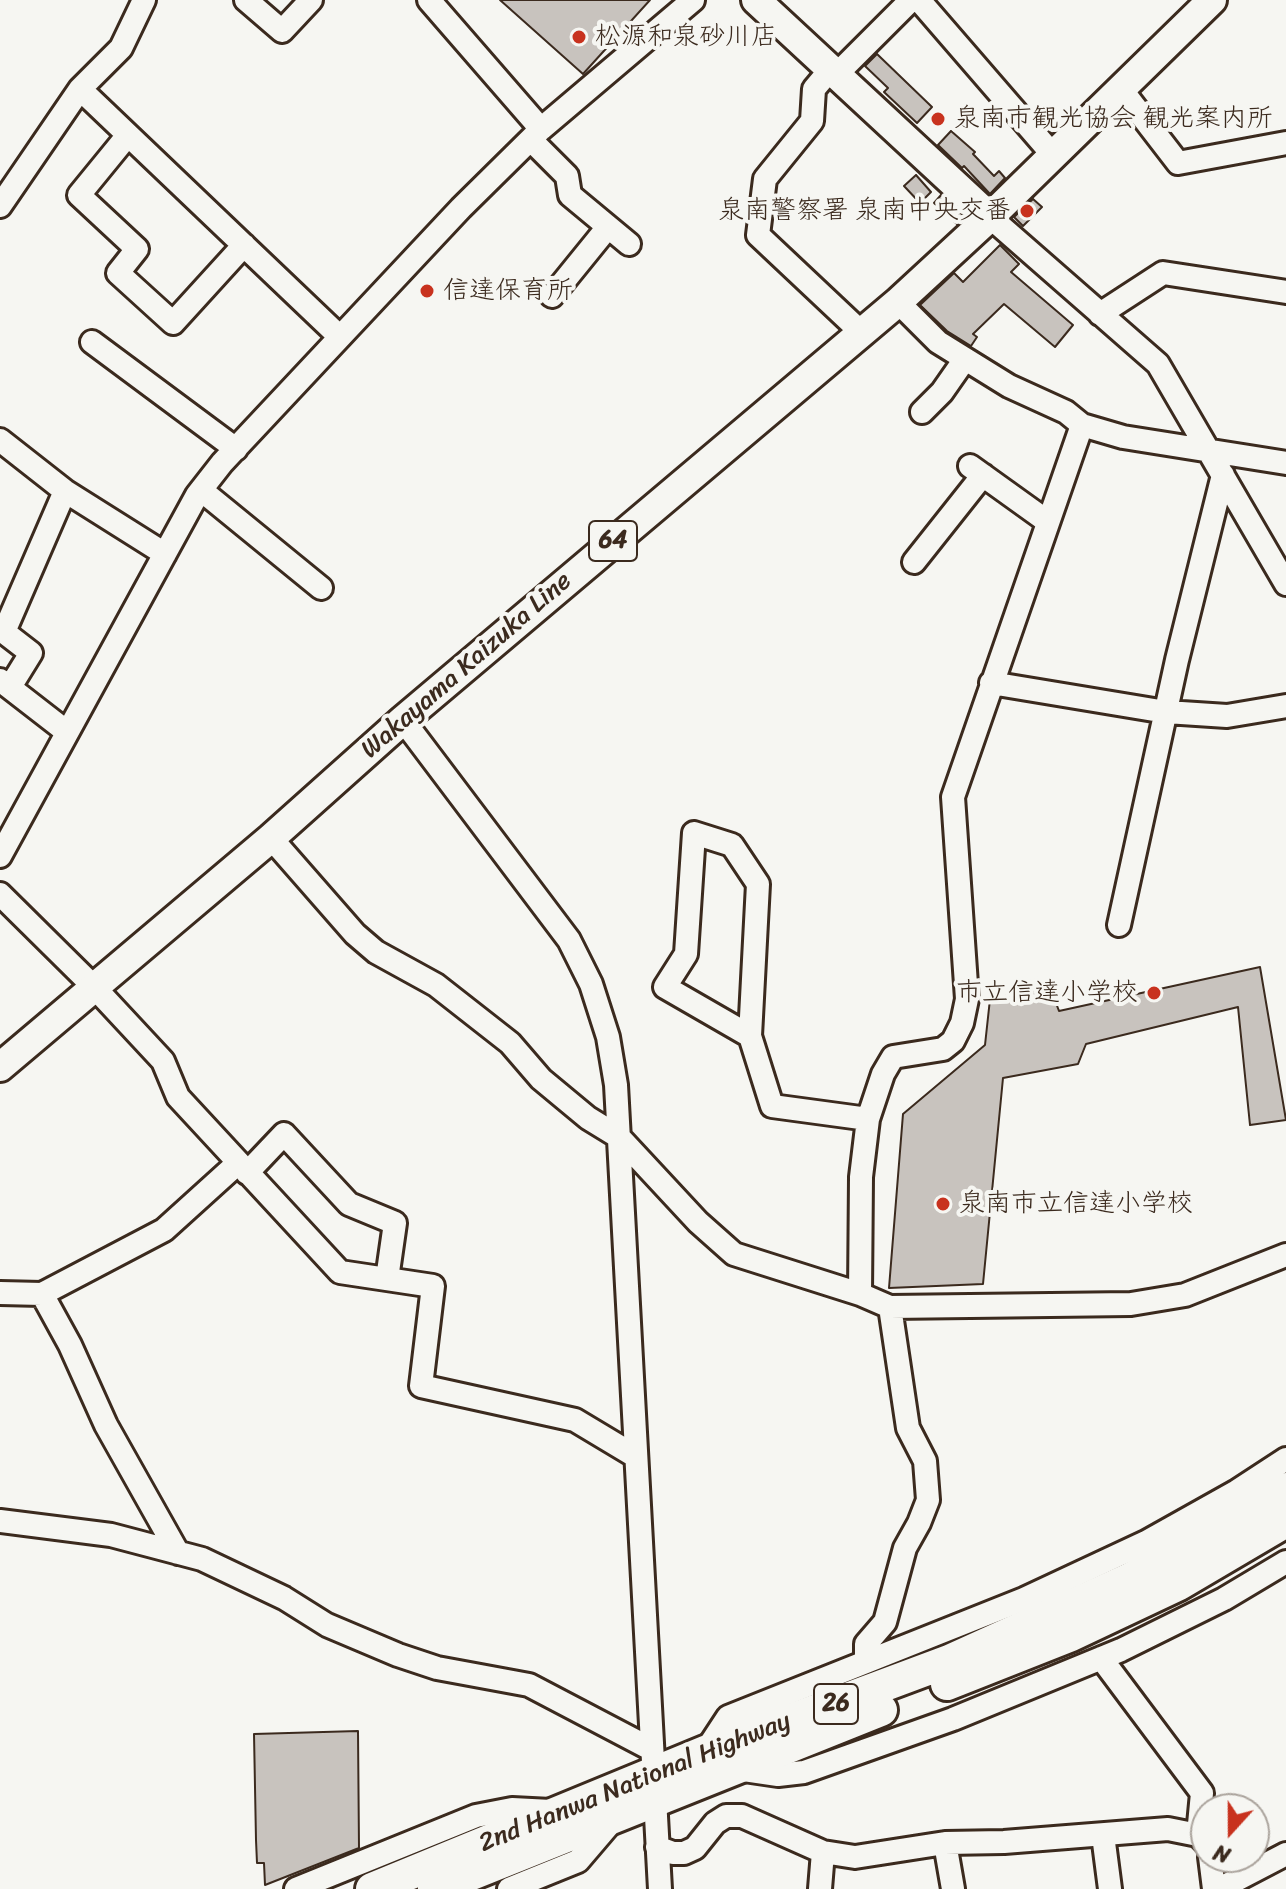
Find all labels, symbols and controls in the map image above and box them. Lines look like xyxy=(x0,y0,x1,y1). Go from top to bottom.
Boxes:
place label: 松源和泉砂川店 xyxy=(595,21,777,53)
marker: 松源和泉砂川店 xyxy=(570,28,588,46)
place label: 泉南市観光協会 観光案内所 xyxy=(954,103,1273,135)
marker: 泉南市観光協会 観光案内所 xyxy=(929,110,947,128)
place label: 泉南警察署 泉南中央交番 xyxy=(718,195,1011,227)
marker: 泉南警察署 泉南中央交番 xyxy=(1018,202,1036,220)
place label: 信達保育所 xyxy=(443,275,573,307)
marker: 信達保育所 xyxy=(418,282,436,300)
road number: 64 xyxy=(589,521,637,561)
street label: Wakayama Kaizuka Line xyxy=(355,566,579,766)
place label: 市立信達小学校 xyxy=(956,977,1138,1009)
marker: 市立信達小学校 xyxy=(1145,984,1163,1002)
place label: 泉南市立信達小学校 xyxy=(959,1188,1193,1220)
marker: 泉南市立信達小学校 xyxy=(934,1195,952,1213)
road number: 26 xyxy=(814,1684,858,1724)
street label: 2nd Hanwa National Highway xyxy=(475,1706,795,1860)
north arrow xyxy=(1190,1793,1270,1873)
text: N xyxy=(1208,1833,1236,1875)

